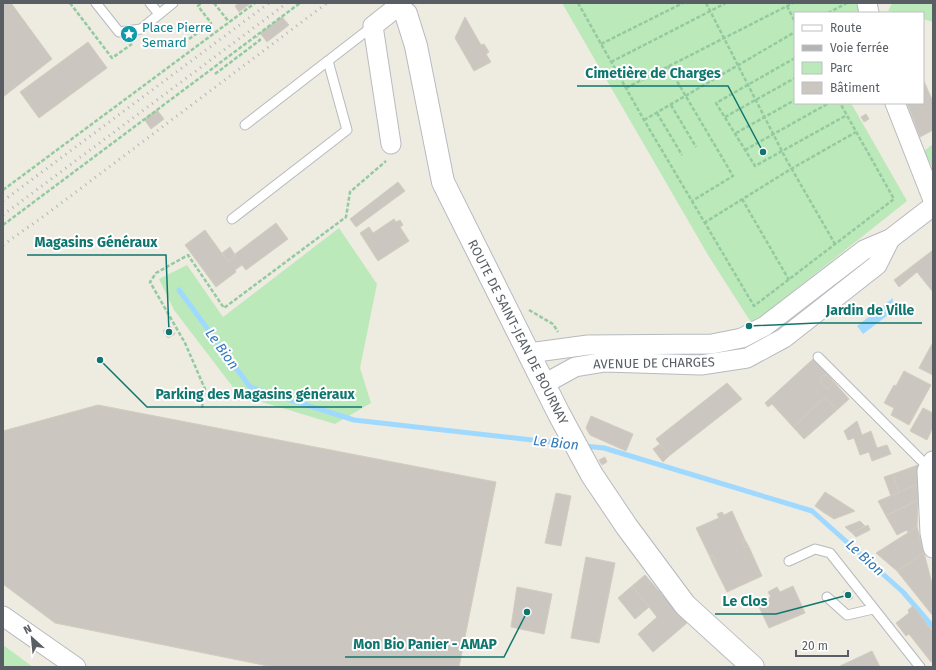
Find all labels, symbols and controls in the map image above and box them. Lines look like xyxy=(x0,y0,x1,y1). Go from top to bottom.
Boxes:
legend xyxy=(794,12,924,104)
place label: Place Pierre Semard xyxy=(142,20,212,50)
text: Route xyxy=(830,21,862,35)
place icon: Place Pierre Semard xyxy=(119,24,139,44)
text: Voie ferrée xyxy=(830,41,889,55)
callout: Cimetière de Charges xyxy=(577,60,728,86)
text: Parc xyxy=(830,61,853,75)
text: Cimetière de Charges xyxy=(585,65,721,82)
text: Bâtiment xyxy=(830,81,880,95)
callout: Magasins Généraux xyxy=(27,229,166,255)
text: Magasins Généraux xyxy=(35,234,158,251)
street label: ROUTE DE SAINT-JEAN DE BOURNAY xyxy=(465,237,572,428)
callout: Jardin de Ville xyxy=(817,297,922,323)
text: Jardin de Ville xyxy=(825,302,914,319)
water label: Le Bion xyxy=(202,325,242,373)
street label: AVENUE DE CHARGES xyxy=(593,354,715,372)
callout: Parking des Magasins généraux xyxy=(147,381,362,407)
text: Parking des Magasins généraux xyxy=(155,386,355,403)
water label: Le Bion xyxy=(532,432,580,454)
water label: Le Bion xyxy=(842,536,888,580)
callout: Le Clos xyxy=(715,588,776,614)
text: Le Clos xyxy=(723,593,768,610)
north arrow xyxy=(12,618,52,658)
text: N xyxy=(21,622,34,637)
callout: Mon Bio Panier - AMAP xyxy=(345,631,504,657)
scale bar xyxy=(796,632,848,658)
text: Mon Bio Panier - AMAP xyxy=(353,636,497,653)
text: 20 m xyxy=(802,639,828,653)

